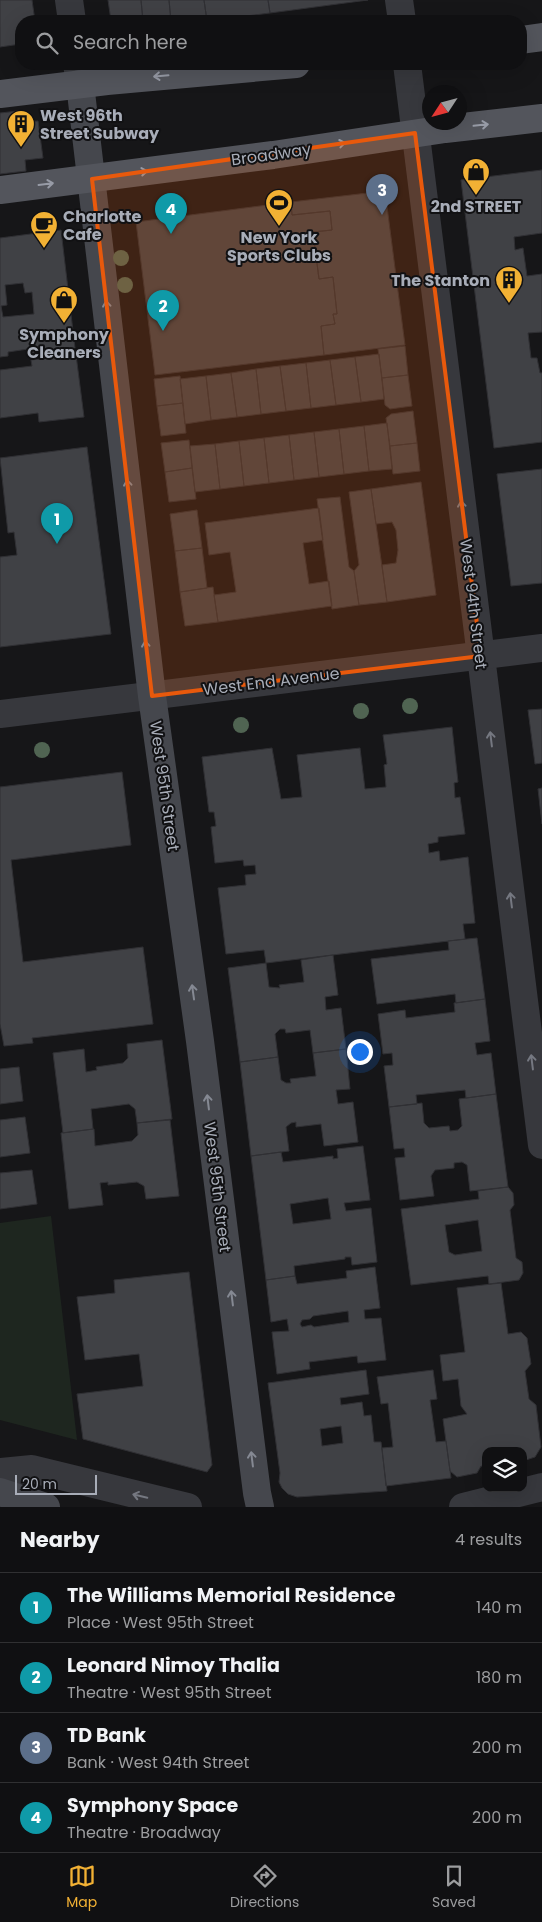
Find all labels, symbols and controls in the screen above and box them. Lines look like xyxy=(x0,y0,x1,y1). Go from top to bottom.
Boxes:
search box xyxy=(15,15,527,70)
icon: search xyxy=(33,29,61,57)
text: Search here xyxy=(73,29,187,56)
one-way arrow xyxy=(153,71,169,81)
north arrow xyxy=(422,85,467,130)
place label: West 96th Street Subway xyxy=(40,104,160,145)
building icon: West 96th Street Subway xyxy=(6,109,36,148)
one-way arrow xyxy=(473,120,489,130)
street label: Broadway xyxy=(230,137,313,171)
one-way arrow xyxy=(330,139,346,149)
shop icon: 2nd STREET xyxy=(461,157,491,196)
one-way arrow xyxy=(132,167,148,177)
pin: 3 xyxy=(366,174,398,215)
one-way arrow xyxy=(38,179,54,189)
sports icon: New York Sports Clubs xyxy=(264,188,294,227)
pin: 4 xyxy=(155,193,187,234)
place label: 2nd STREET xyxy=(431,195,522,218)
place label: Charlotte Cafe xyxy=(63,205,142,246)
cafe icon: Charlotte Cafe xyxy=(29,210,59,249)
place label: New York Sports Clubs xyxy=(227,226,331,267)
building icon: The Stanton xyxy=(494,265,524,304)
place label: The Stanton xyxy=(391,269,490,292)
shop icon: Symphony Cleaners xyxy=(49,285,79,324)
pin: 2 xyxy=(147,290,179,331)
one-way arrow xyxy=(102,300,112,316)
place label: Symphony Cleaners xyxy=(19,323,110,364)
one-way arrow xyxy=(123,479,133,495)
one-way arrow xyxy=(457,501,467,517)
pin: 1 xyxy=(41,503,73,544)
street label: West 94th Street xyxy=(454,537,493,671)
one-way arrow xyxy=(141,640,151,656)
street label: West End Avenue xyxy=(201,662,341,701)
street label: West 95th Street xyxy=(144,719,185,853)
one-way arrow xyxy=(486,731,496,747)
one-way arrow xyxy=(506,893,516,909)
one-way arrow xyxy=(188,985,198,1001)
your location xyxy=(347,1039,373,1065)
one-way arrow xyxy=(527,1054,537,1070)
one-way arrow xyxy=(203,1094,213,1110)
street label: West 95th Street xyxy=(198,1121,237,1254)
one-way arrow xyxy=(227,1290,237,1306)
map controls xyxy=(482,1447,527,1492)
button: layers xyxy=(482,1447,527,1492)
one-way arrow xyxy=(247,1451,257,1467)
scale bar xyxy=(15,1472,98,1495)
text: 20 m xyxy=(22,1474,57,1494)
one-way arrow xyxy=(133,1491,149,1500)
text: Nearby xyxy=(20,1525,100,1554)
text: 4 results xyxy=(455,1528,522,1551)
text: The Williams Memorial Residence xyxy=(67,1582,395,1609)
text: 1 xyxy=(33,1596,39,1619)
text: 140 m xyxy=(476,1596,522,1619)
text: Place · West 95th Street xyxy=(67,1611,254,1634)
text: Leonard Nimoy Thalia xyxy=(67,1652,280,1679)
text: 2 xyxy=(31,1666,41,1689)
text: 180 m xyxy=(476,1666,522,1689)
text: Theatre · West 95th Street xyxy=(67,1681,272,1704)
text: TD Bank xyxy=(67,1722,146,1749)
text: 3 xyxy=(31,1736,41,1759)
text: 200 m xyxy=(472,1736,522,1759)
text: Bank · West 94th Street xyxy=(67,1751,249,1774)
text: Symphony Space xyxy=(67,1792,238,1819)
text: 4 xyxy=(31,1806,41,1829)
text: 200 m xyxy=(472,1806,522,1829)
text: Theatre · Broadway xyxy=(67,1821,221,1844)
tab: Map xyxy=(66,1862,97,1913)
tab: Directions xyxy=(230,1862,299,1913)
tab: Saved xyxy=(432,1862,476,1913)

